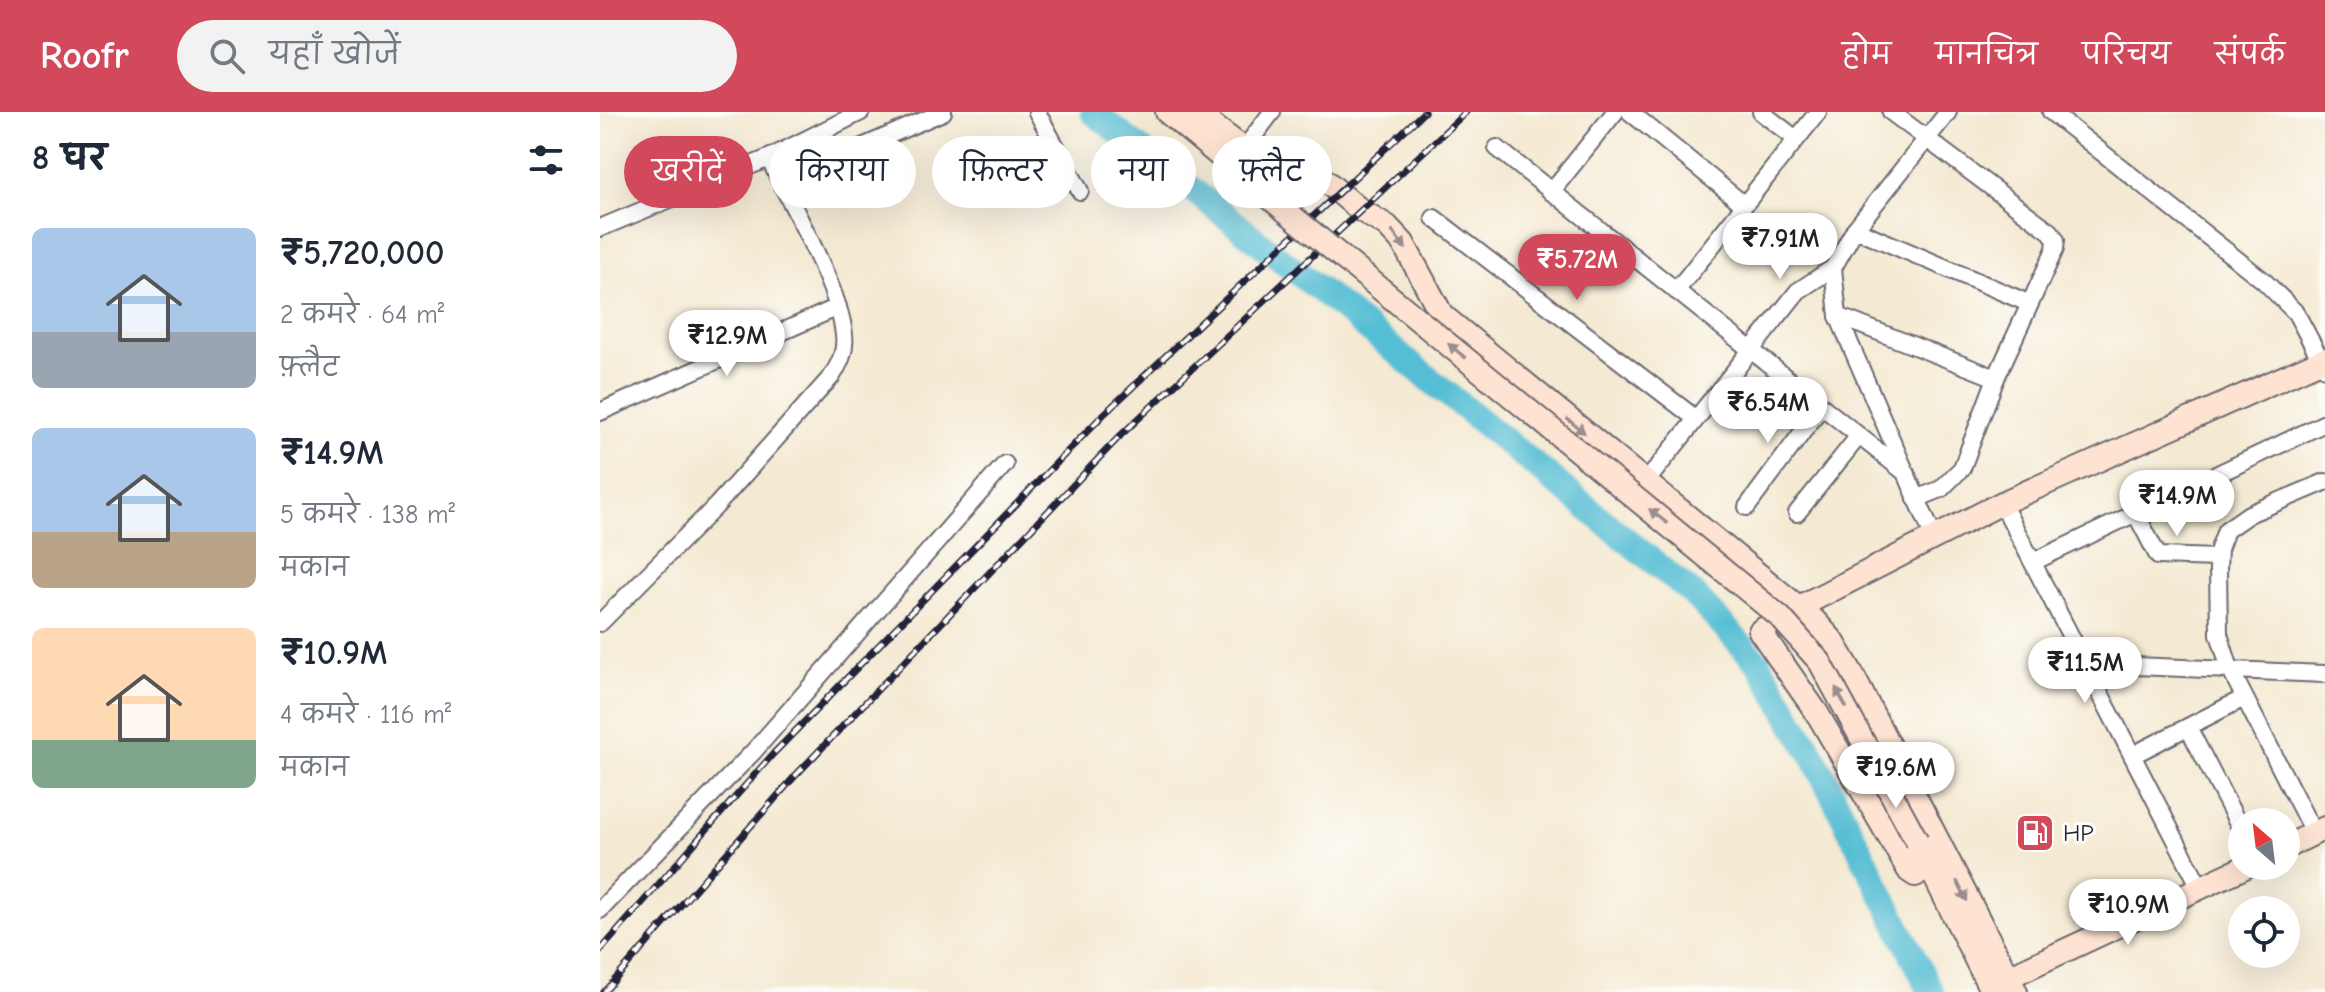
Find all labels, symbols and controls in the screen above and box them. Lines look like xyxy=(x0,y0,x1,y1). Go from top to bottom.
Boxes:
search box xyxy=(177,20,737,92)
text: Roofr xyxy=(40,34,129,78)
icon: search xyxy=(205,34,249,78)
text: यहाँ खोजें xyxy=(269,37,400,72)
text: होम xyxy=(1842,39,1891,71)
text: मानचित्र xyxy=(1935,39,2038,71)
text: परिचय xyxy=(2082,39,2171,71)
text: संपर्क xyxy=(2215,39,2285,71)
chip: खरीदें xyxy=(624,136,753,208)
chip: किराया xyxy=(769,136,916,208)
chip: फ़िल्टर xyxy=(932,136,1075,208)
chip: नया xyxy=(1091,136,1196,208)
chip: फ़्लैट xyxy=(1212,136,1332,208)
text: 8 घर xyxy=(32,138,107,178)
icon: filters xyxy=(524,138,568,182)
pin: ₹7.91M xyxy=(1715,213,1845,281)
text: ₹7.91M xyxy=(1740,224,1820,254)
one-way arrow xyxy=(1390,230,1407,251)
text: ₹5,720,000 xyxy=(280,233,444,273)
pin: ₹5.72M xyxy=(1512,234,1642,302)
text: ₹5.72M xyxy=(1536,245,1618,275)
icon: home xyxy=(96,260,192,356)
text: 2 कमरे · 64 m² xyxy=(280,300,444,330)
pin: ₹12.9M xyxy=(662,310,792,378)
text: ₹12.9M xyxy=(687,321,767,351)
one-way arrow xyxy=(1447,343,1467,360)
text: फ़्लैट xyxy=(280,353,339,383)
pin: ₹6.54M xyxy=(1703,377,1833,445)
text: ₹6.54M xyxy=(1726,388,1810,418)
one-way arrow xyxy=(1565,417,1586,434)
text: ₹14.9M xyxy=(280,433,384,473)
icon: home xyxy=(96,460,192,556)
pin: ₹14.9M xyxy=(2112,470,2242,538)
text: ₹14.9M xyxy=(2137,481,2217,511)
text: 5 कमरे · 138 m² xyxy=(280,500,455,530)
one-way arrow xyxy=(1648,508,1668,524)
text: मकान xyxy=(280,553,349,583)
text: ₹10.9M xyxy=(280,633,387,673)
pin: ₹11.5M xyxy=(2020,637,2150,705)
text: ₹11.5M xyxy=(2046,648,2124,678)
icon: home xyxy=(96,660,192,756)
one-way arrow xyxy=(1834,687,1848,709)
text: 4 कमरे · 116 m² xyxy=(280,700,451,730)
pin: ₹19.6M xyxy=(1831,742,1961,810)
text: मकान xyxy=(280,753,349,783)
text: ₹19.6M xyxy=(1856,753,1936,783)
north arrow xyxy=(2228,808,2300,880)
map controls xyxy=(2228,808,2300,968)
fuel station icon: HP xyxy=(2014,812,2056,854)
place label: HP xyxy=(2063,819,2094,847)
pin: ₹10.9M xyxy=(2063,879,2193,947)
one-way arrow xyxy=(1955,880,1969,903)
text: ₹10.9M xyxy=(2087,890,2169,920)
button: locate xyxy=(2228,896,2300,968)

